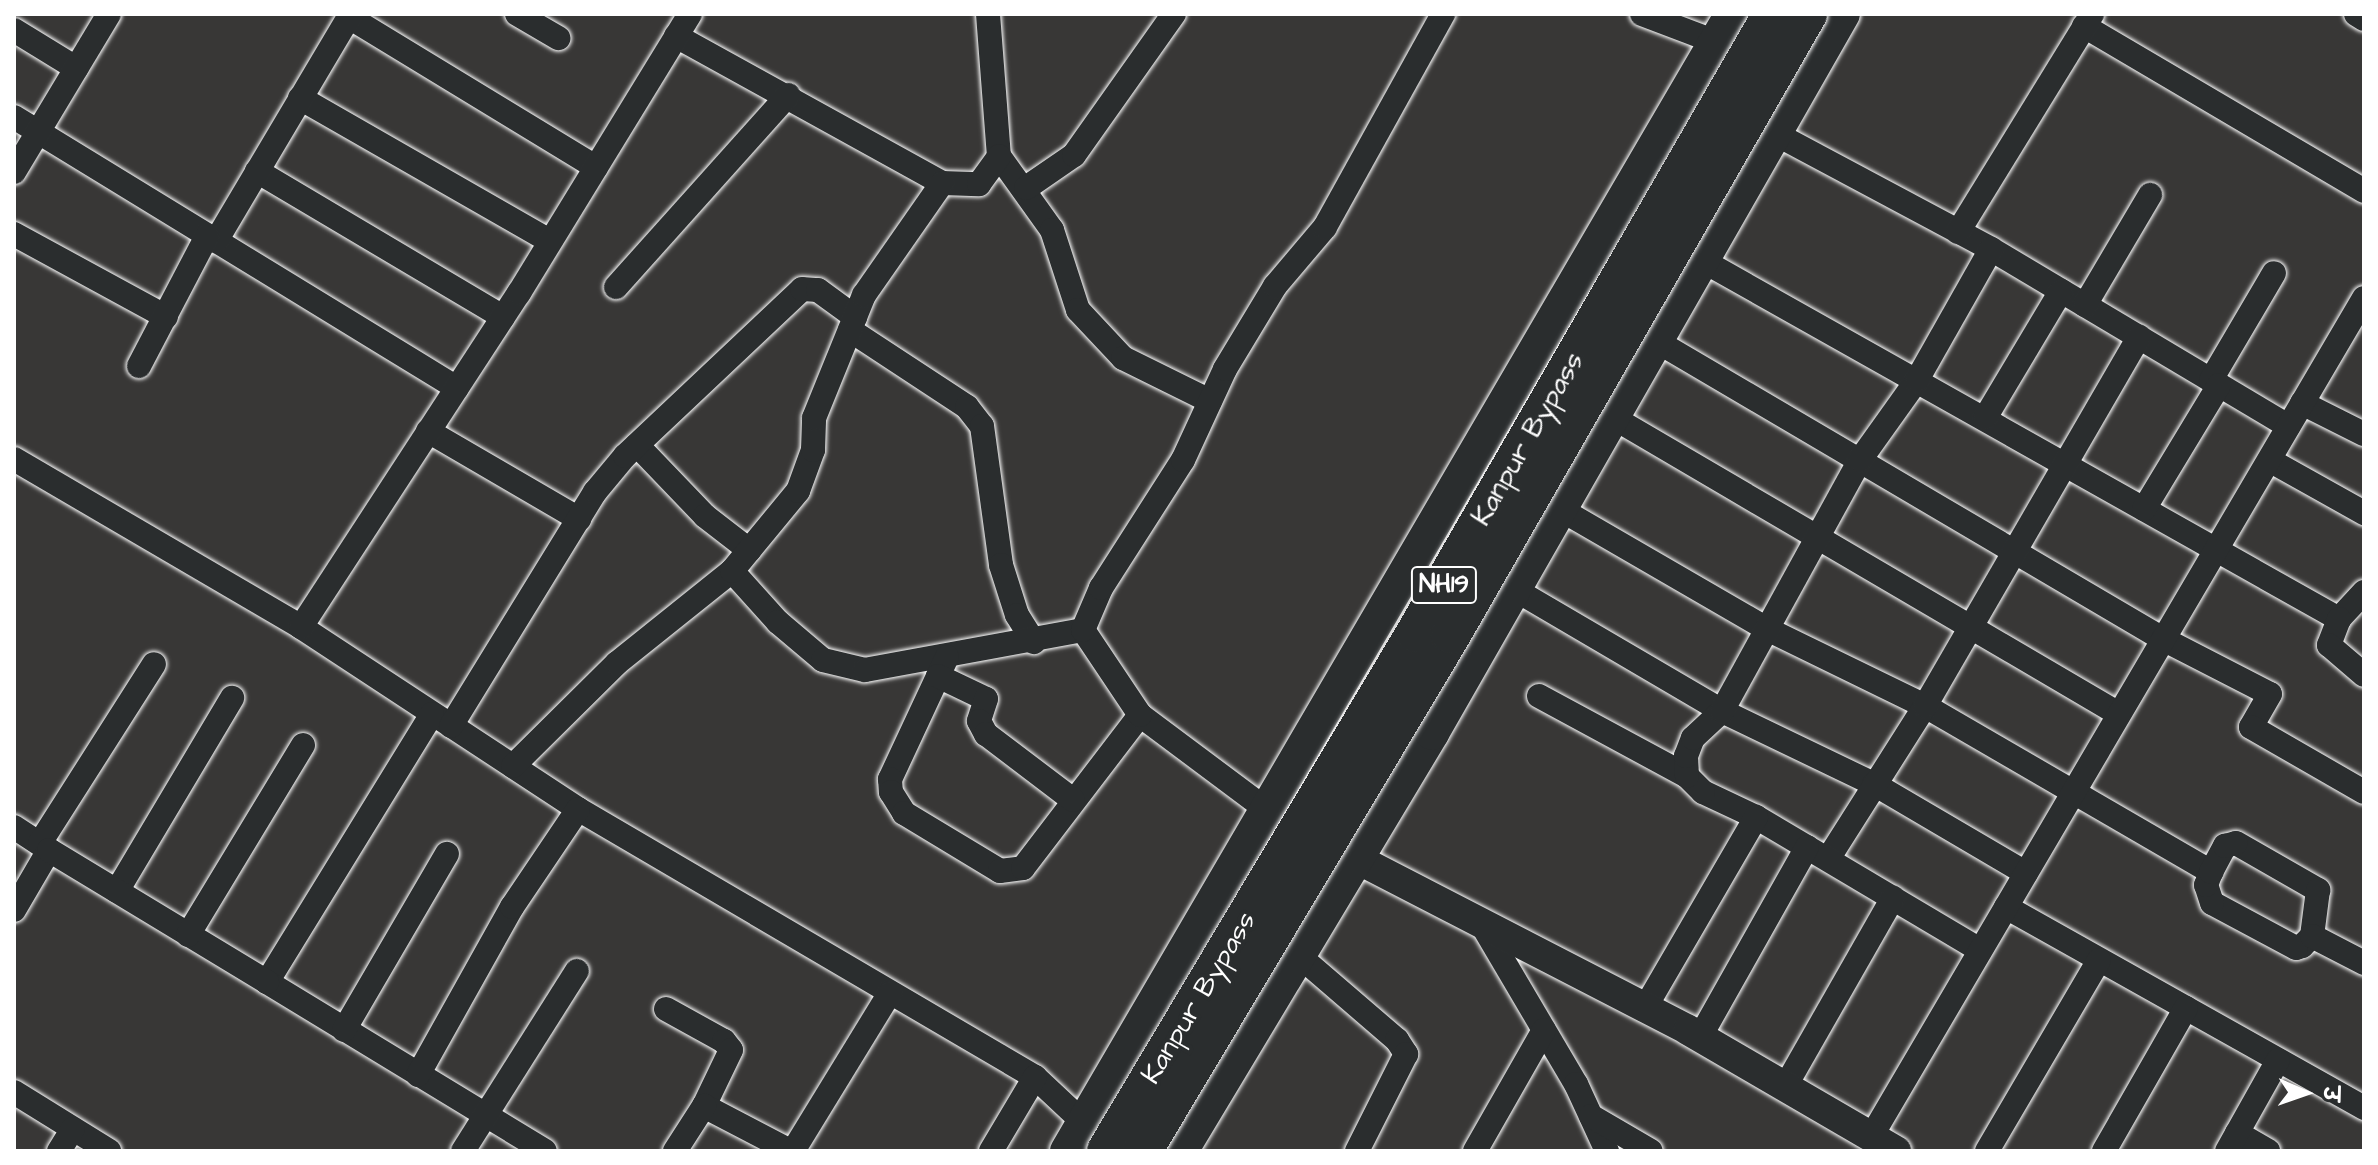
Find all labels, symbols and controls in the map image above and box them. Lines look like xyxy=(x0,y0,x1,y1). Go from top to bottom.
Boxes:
street label: Kanpur Bypass xyxy=(1465,346,1591,532)
road number: NH19 xyxy=(1410,563,1478,607)
street label: Kanpur Bypass xyxy=(1134,906,1264,1090)
north arrow xyxy=(2266,1053,2346,1133)
text: उ xyxy=(2315,1086,2346,1102)

